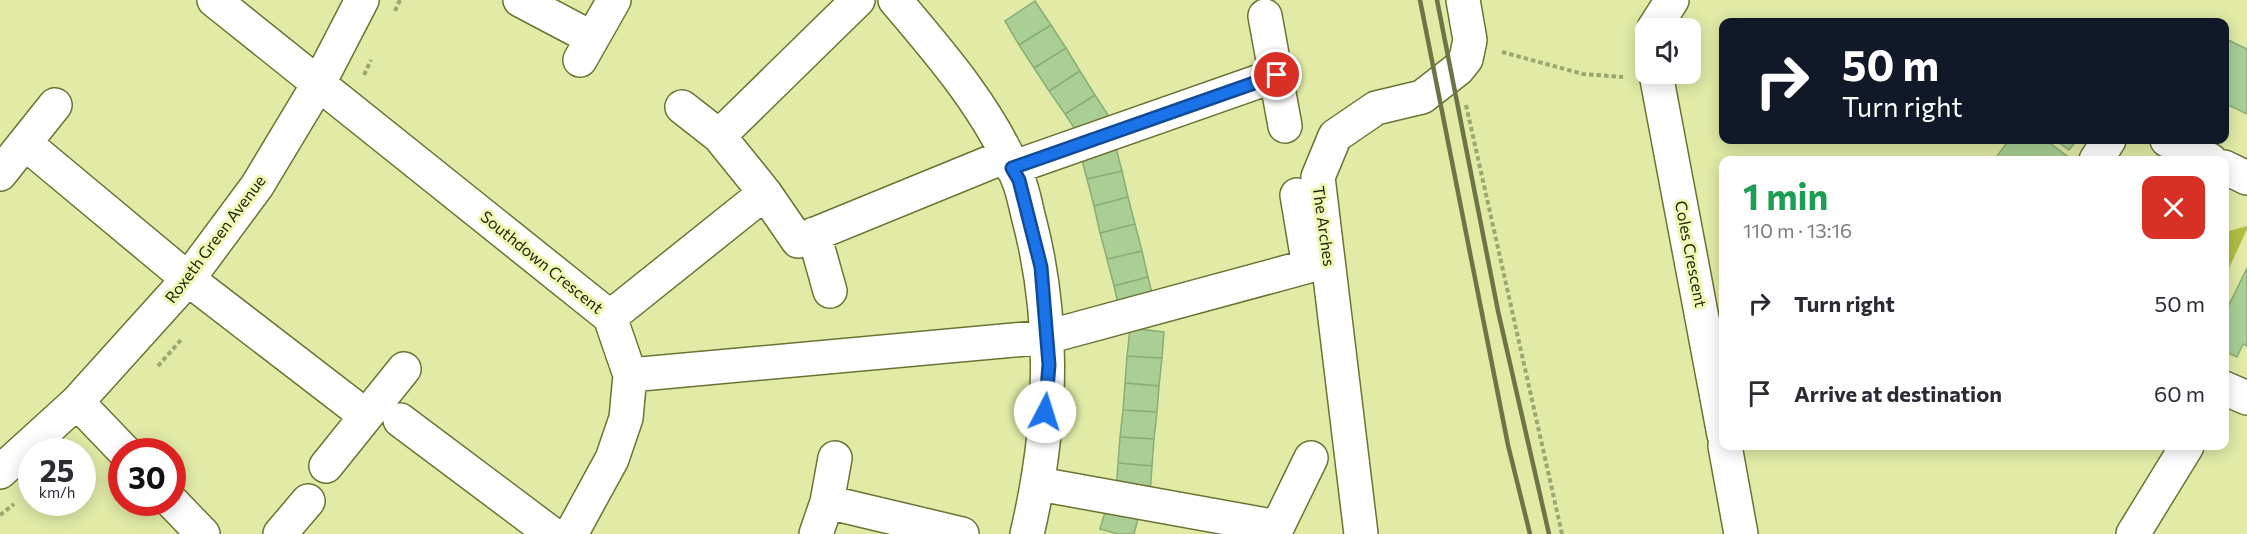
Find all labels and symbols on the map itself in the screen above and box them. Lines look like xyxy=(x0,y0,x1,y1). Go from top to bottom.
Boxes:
pin xyxy=(1251,49,1302,100)
street label: Roxeth Green Avenue xyxy=(160,171,269,306)
street label: The Arches xyxy=(1309,185,1340,267)
street label: Coles Crescent xyxy=(1672,199,1711,309)
street label: Southdown Crescent xyxy=(477,206,608,317)
position arrow xyxy=(1013,380,1077,444)
speed limit sign: 30 xyxy=(108,438,186,516)

